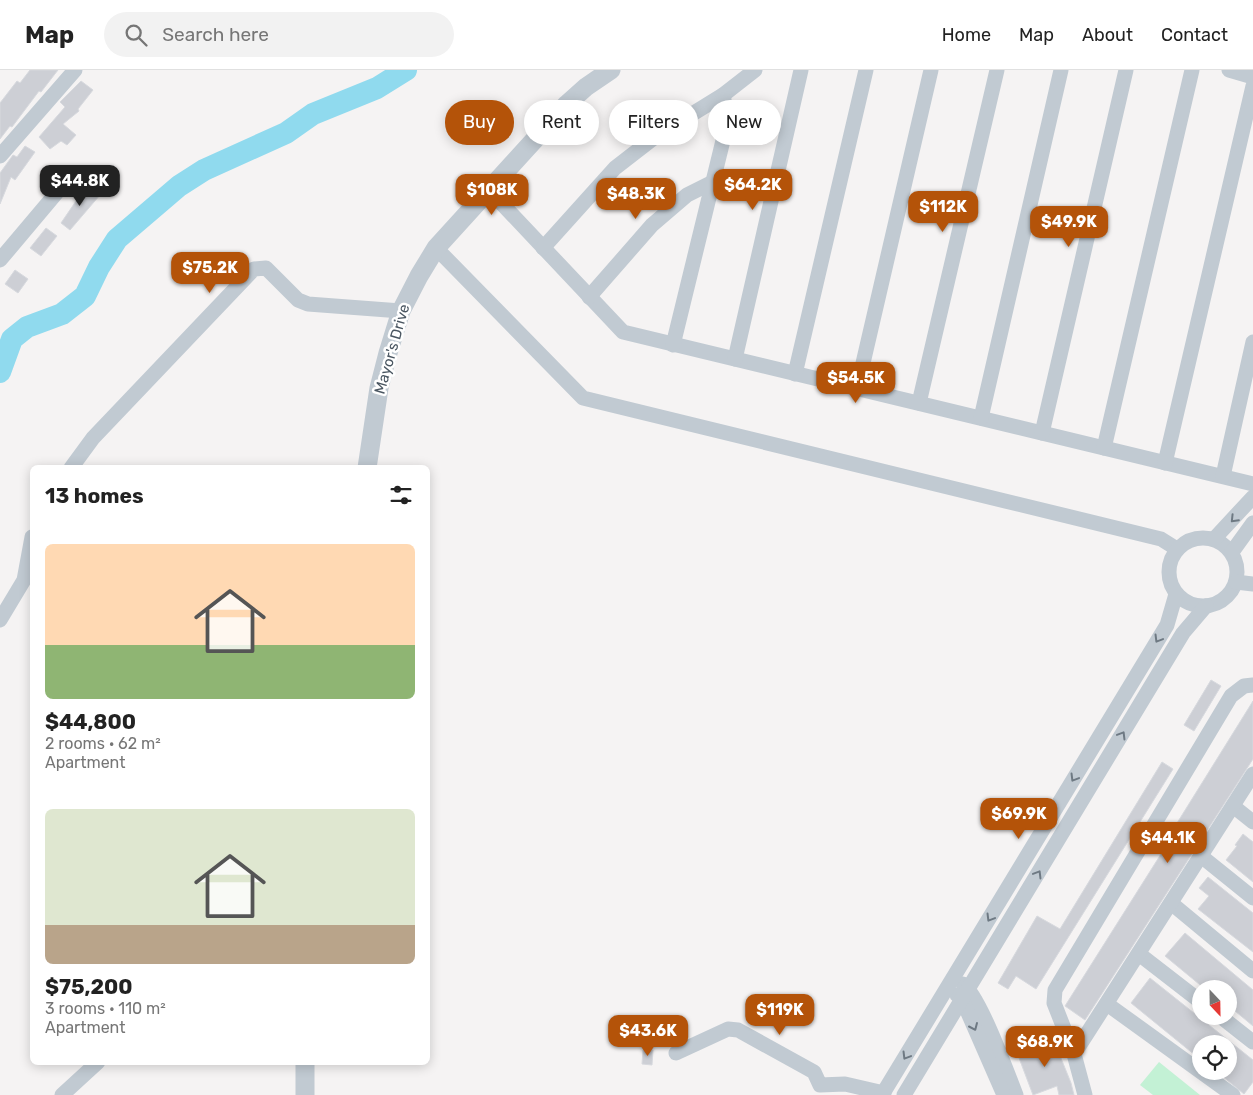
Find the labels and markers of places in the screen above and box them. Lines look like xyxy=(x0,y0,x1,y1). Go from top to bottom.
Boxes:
pin: $44.8K xyxy=(39,164,121,207)
pin: $64.2K xyxy=(712,168,794,211)
pin: $108K xyxy=(457,174,527,216)
pin: $48.3K xyxy=(595,178,677,220)
pin: $112K xyxy=(908,190,978,233)
pin: $49.9K xyxy=(1028,206,1110,248)
pin: $75.2K xyxy=(169,252,251,294)
pin: $54.5K xyxy=(815,362,897,404)
pin: $69.9K xyxy=(978,798,1060,840)
pin: $44.1K xyxy=(1127,822,1209,864)
pin: $119K xyxy=(745,994,815,1036)
pin: $43.6K xyxy=(607,1014,689,1057)
pin: $68.9K xyxy=(1004,1026,1086,1068)

